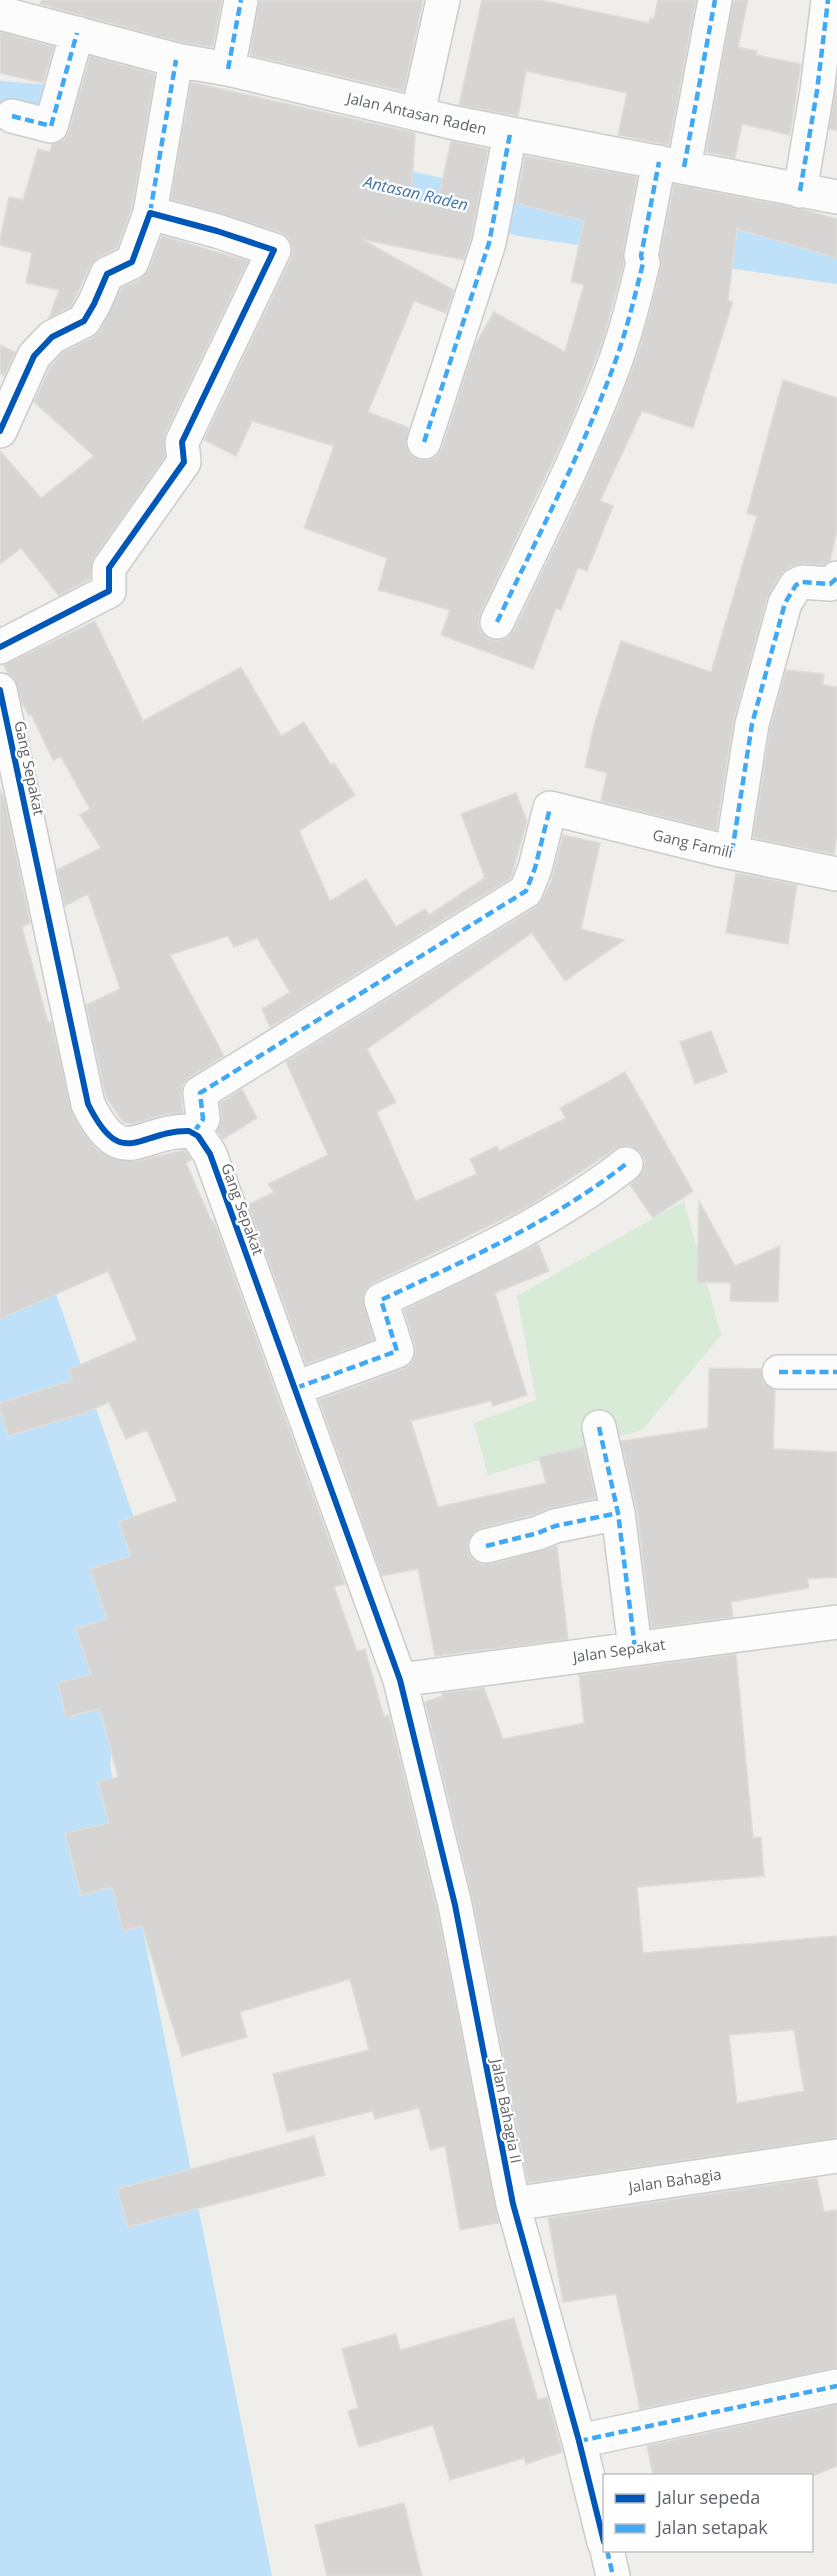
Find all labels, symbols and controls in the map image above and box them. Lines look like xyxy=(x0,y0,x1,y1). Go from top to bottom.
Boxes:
street label: Jalan Antasan Raden xyxy=(343,87,489,139)
water label: Antasan Raden xyxy=(361,170,470,216)
street label: Gang Sepakat xyxy=(10,719,50,817)
street label: Gang Famili xyxy=(651,824,735,862)
street label: Gang Sepakat xyxy=(217,1160,269,1258)
street label: Jalan Sepakat xyxy=(569,1634,667,1667)
street label: Jalan Bahagia II xyxy=(487,2055,527,2165)
street label: Jalan Bahagia xyxy=(625,2164,723,2197)
legend xyxy=(603,2474,813,2552)
text: Jalur sepeda xyxy=(655,2485,760,2509)
text: Jalan setapak xyxy=(655,2515,768,2539)

